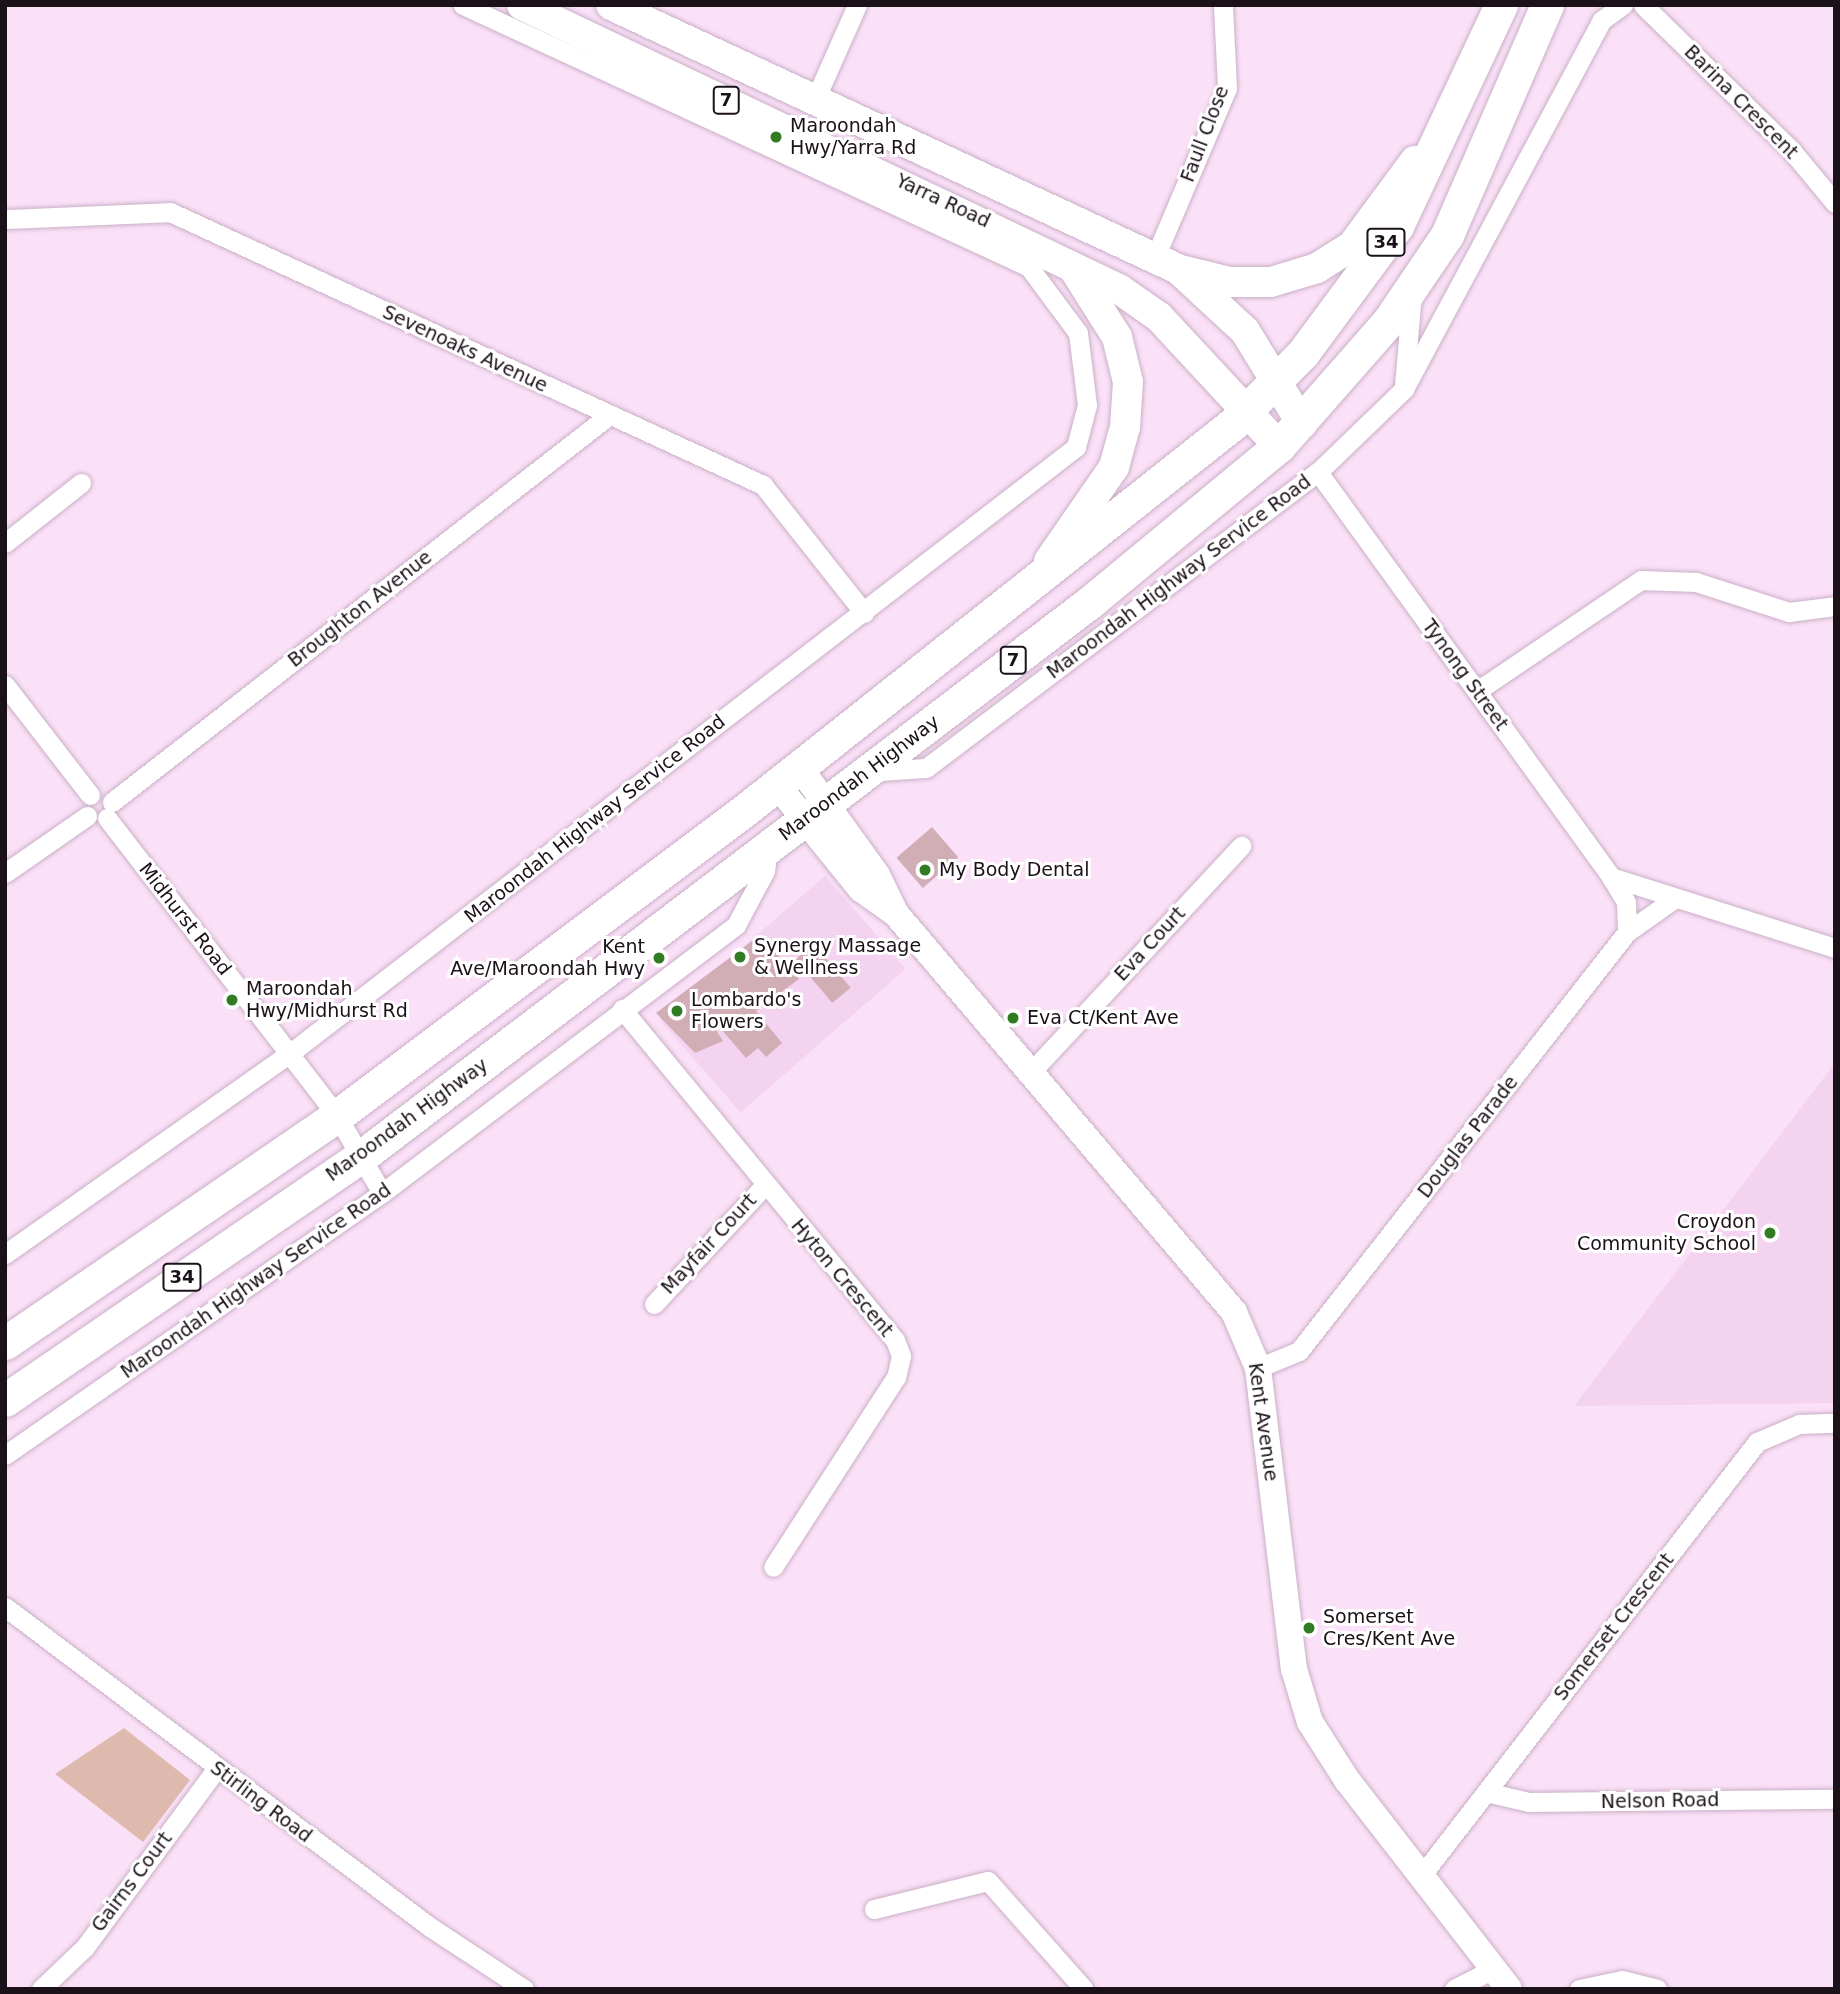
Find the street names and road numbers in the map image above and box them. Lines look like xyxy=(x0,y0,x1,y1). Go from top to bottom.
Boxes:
street label: Barina Crescent xyxy=(1679,40,1803,164)
street label: Faull Close xyxy=(1176,83,1234,185)
road number: 7 xyxy=(712,86,740,114)
street label: Yarra Road xyxy=(892,169,994,233)
road number: 34 xyxy=(1365,228,1407,256)
street label: Sevenoaks Avenue xyxy=(379,301,551,397)
street label: Maroondah Highway Service Road xyxy=(1043,470,1315,684)
street label: Broughton Avenue xyxy=(284,546,436,672)
street label: Tynong Street xyxy=(1417,615,1513,735)
road number: 7 xyxy=(999,646,1027,674)
street label: Maroondah Highway Service Road xyxy=(460,710,730,928)
street label: Maroondah Highway xyxy=(774,710,944,846)
street label: Midhurst Road xyxy=(134,858,236,980)
street label: Eva Court xyxy=(1110,902,1190,986)
street label: Maroondah Highway xyxy=(322,1054,492,1186)
street label: Douglas Parade xyxy=(1413,1071,1523,1203)
street label: Maroondah Highway Service Road xyxy=(117,1179,395,1383)
street label: Mayfair Court xyxy=(657,1189,761,1299)
street label: Hyton Crescent xyxy=(786,1215,898,1341)
road number: 34 xyxy=(161,1262,203,1292)
street label: Kent Avenue xyxy=(1243,1361,1283,1483)
street label: Somerset Crescent xyxy=(1549,1549,1679,1705)
street label: Stirling Road xyxy=(206,1756,316,1848)
street label: Nelson Road xyxy=(1601,1789,1719,1813)
street label: Gairns Court xyxy=(87,1828,177,1936)

